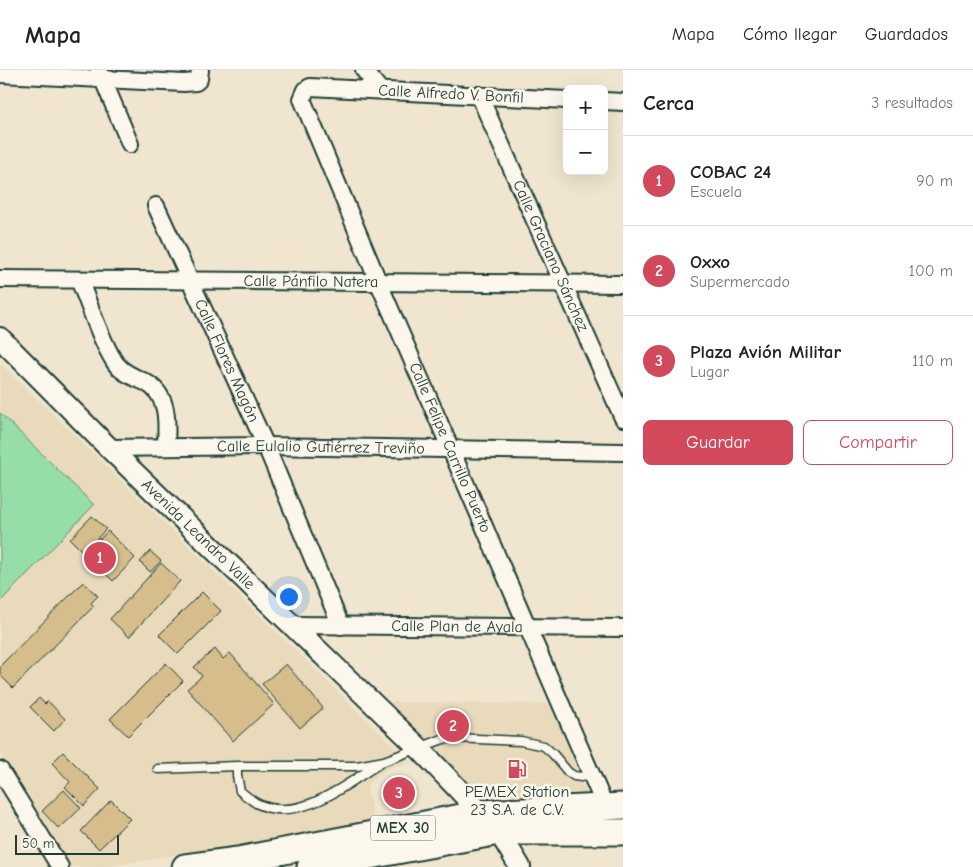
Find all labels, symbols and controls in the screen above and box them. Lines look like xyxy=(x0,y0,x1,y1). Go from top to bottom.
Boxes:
text: Mapa xyxy=(25,21,81,49)
text: Mapa xyxy=(672,24,715,45)
text: Cómo llegar xyxy=(743,24,837,45)
text: Guardados xyxy=(865,24,948,45)
street label: Calle Alfredo V. Bonfil xyxy=(378,81,524,107)
map controls xyxy=(563,85,608,175)
button: + xyxy=(563,85,608,130)
text: Cerca xyxy=(643,91,694,115)
text: 3 resultados xyxy=(871,94,953,112)
button: − xyxy=(563,130,608,175)
text: COBAC 24 xyxy=(690,161,771,183)
text: 1 xyxy=(656,172,662,190)
text: 90 m xyxy=(916,172,953,190)
street label: Calle Graciano Sánchez xyxy=(509,177,592,334)
text: Escuela xyxy=(690,183,742,201)
text: Oxxo xyxy=(690,251,730,273)
text: 2 xyxy=(655,262,663,280)
text: 100 m xyxy=(909,262,953,280)
street label: Calle Pánfilo Natera xyxy=(244,272,378,291)
text: Supermercado xyxy=(690,273,790,291)
street label: Calle Flores Magón xyxy=(191,296,263,425)
text: Plaza Avión Militar xyxy=(690,341,841,363)
text: 3 xyxy=(655,352,663,370)
text: 110 m xyxy=(912,352,953,370)
street label: Calle Felipe Carrillo Puerto xyxy=(405,360,495,535)
text: Lugar xyxy=(690,363,729,381)
button: Guardar xyxy=(643,420,793,465)
button: Compartir xyxy=(803,420,953,465)
street label: Calle Eulalio Gutiérrez Treviño xyxy=(217,437,425,458)
street label: Avenida Leandro Valle xyxy=(138,475,259,593)
pin: 1 xyxy=(84,539,116,577)
your location xyxy=(276,584,302,610)
street label: Calle Plan de Ayala xyxy=(391,617,523,636)
pin: 2 xyxy=(437,707,469,745)
fuel station icon: PEMEX Station 23 S.A. de C.V. xyxy=(506,758,528,780)
pin: 3 xyxy=(383,774,415,812)
place label: PEMEX Station 23 S.A. de C.V. xyxy=(465,783,569,819)
road number: MEX 30 xyxy=(370,816,436,840)
scale bar xyxy=(15,832,119,855)
text: 50 m xyxy=(22,835,54,852)

